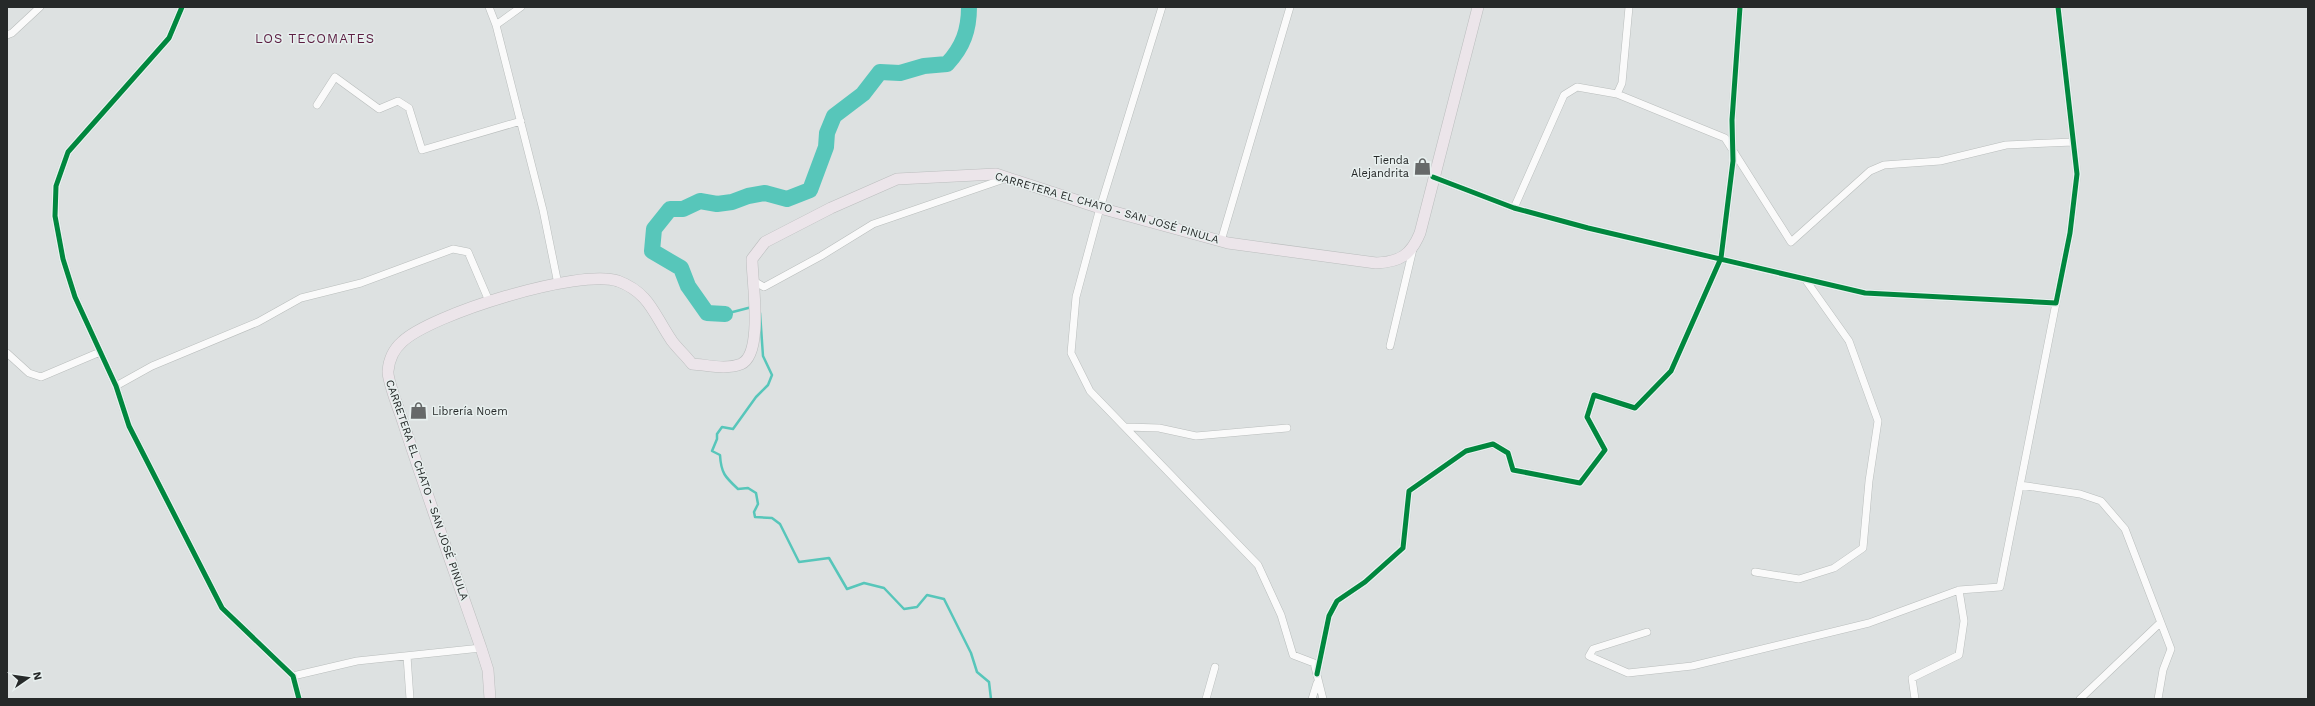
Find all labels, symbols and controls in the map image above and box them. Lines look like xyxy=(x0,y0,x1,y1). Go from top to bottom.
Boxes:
district label: LOS TECOMATES xyxy=(255,31,375,46)
place label: Tienda Alejandrita xyxy=(1351,154,1409,180)
shop icon: Tienda Alejandrita xyxy=(1412,156,1432,176)
street label: CARRETERA EL CHATO - SAN JOSÉ PINULA xyxy=(994,169,1221,246)
street label: CARRETERA EL CHATO - SAN JOSÉ PINULA xyxy=(383,378,472,602)
shop icon: Librería Noem xyxy=(409,401,429,421)
place label: Librería Noem xyxy=(432,405,508,418)
north arrow xyxy=(8,658,48,698)
text: N xyxy=(30,670,45,681)

